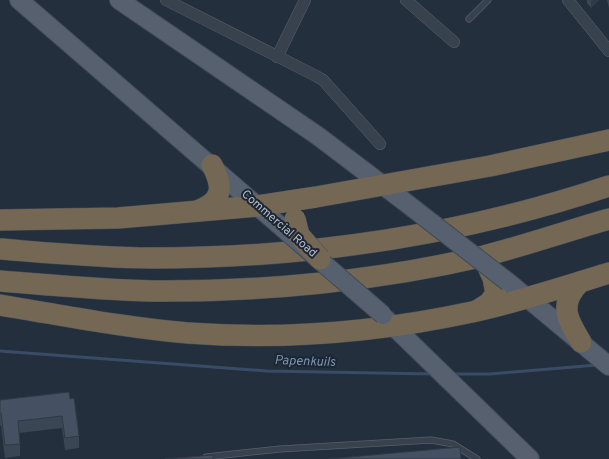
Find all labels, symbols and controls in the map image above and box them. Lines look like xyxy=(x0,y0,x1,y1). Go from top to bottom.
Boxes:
street label: Commercial Road xyxy=(238,187,320,261)
water label: Papenkuils xyxy=(274,353,336,371)

